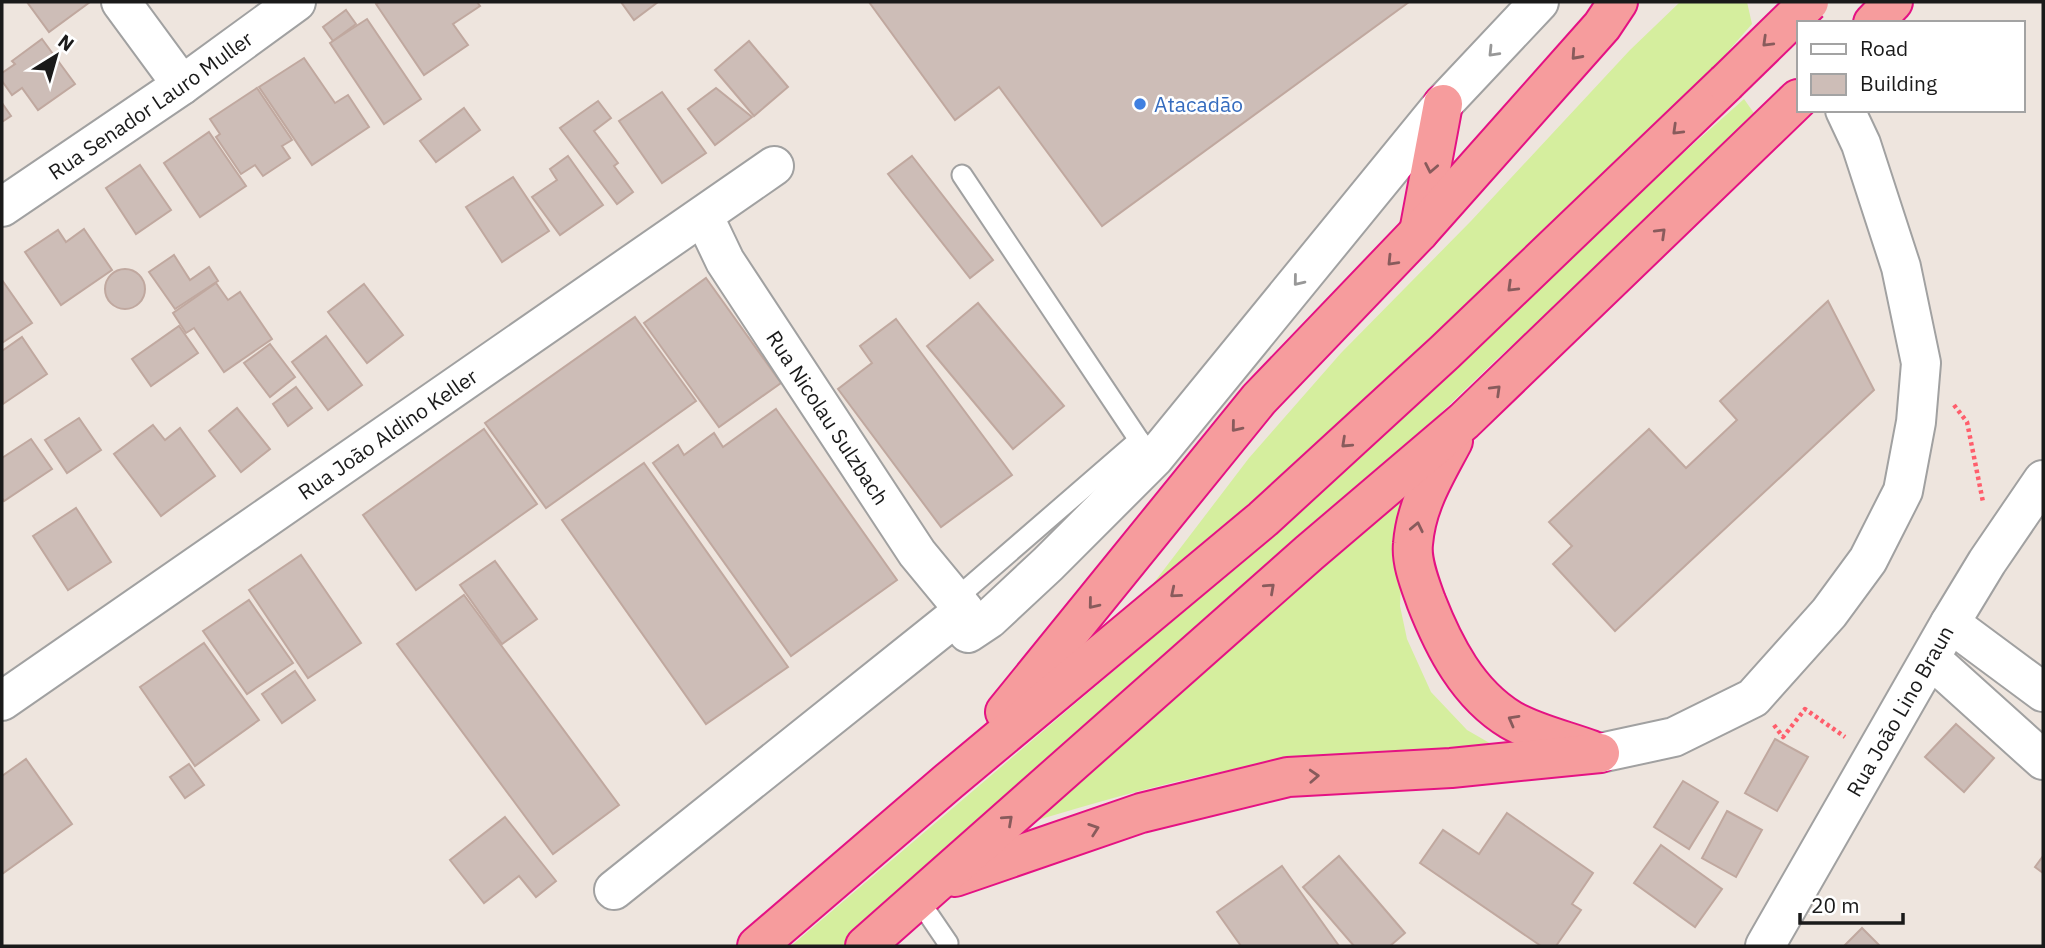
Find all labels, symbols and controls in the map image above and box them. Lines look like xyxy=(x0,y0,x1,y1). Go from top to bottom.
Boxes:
north arrow xyxy=(21,21,91,91)
legend xyxy=(1797,21,2024,112)
street label: Rua Senador Lauro Muller xyxy=(43,24,258,186)
text: N xyxy=(54,29,79,56)
one-way arrow xyxy=(1763,34,1776,47)
text: Road xyxy=(1860,34,1908,62)
one-way arrow xyxy=(1488,44,1501,57)
one-way arrow xyxy=(1572,47,1584,60)
text: Building xyxy=(1860,69,1937,97)
place label: Atacadão xyxy=(1154,90,1243,118)
marker: Atacadão xyxy=(1132,96,1148,112)
one-way arrow xyxy=(1672,121,1685,134)
one-way arrow xyxy=(1425,162,1440,174)
one-way arrow xyxy=(1653,228,1666,241)
one-way arrow xyxy=(1387,253,1400,266)
one-way arrow xyxy=(1294,273,1306,286)
one-way arrow xyxy=(1507,279,1520,292)
street label: Rua Nicolau Sulzbach xyxy=(760,325,895,510)
street label: Rua João Aldino Keller xyxy=(292,362,483,506)
one-way arrow xyxy=(1488,385,1501,398)
one-way arrow xyxy=(1232,420,1245,432)
one-way arrow xyxy=(1341,435,1354,447)
one-way arrow xyxy=(1408,521,1423,533)
one-way arrow xyxy=(1262,584,1275,596)
one-way arrow xyxy=(1171,585,1184,597)
one-way arrow xyxy=(1089,597,1102,609)
street label: Rua João Lino Braun xyxy=(1840,620,1960,801)
one-way arrow xyxy=(1508,714,1521,728)
one-way arrow xyxy=(1309,768,1320,783)
one-way arrow xyxy=(1000,816,1013,828)
one-way arrow xyxy=(1087,823,1099,837)
scale bar xyxy=(1800,881,1903,925)
text: 20 m xyxy=(1811,891,1860,919)

